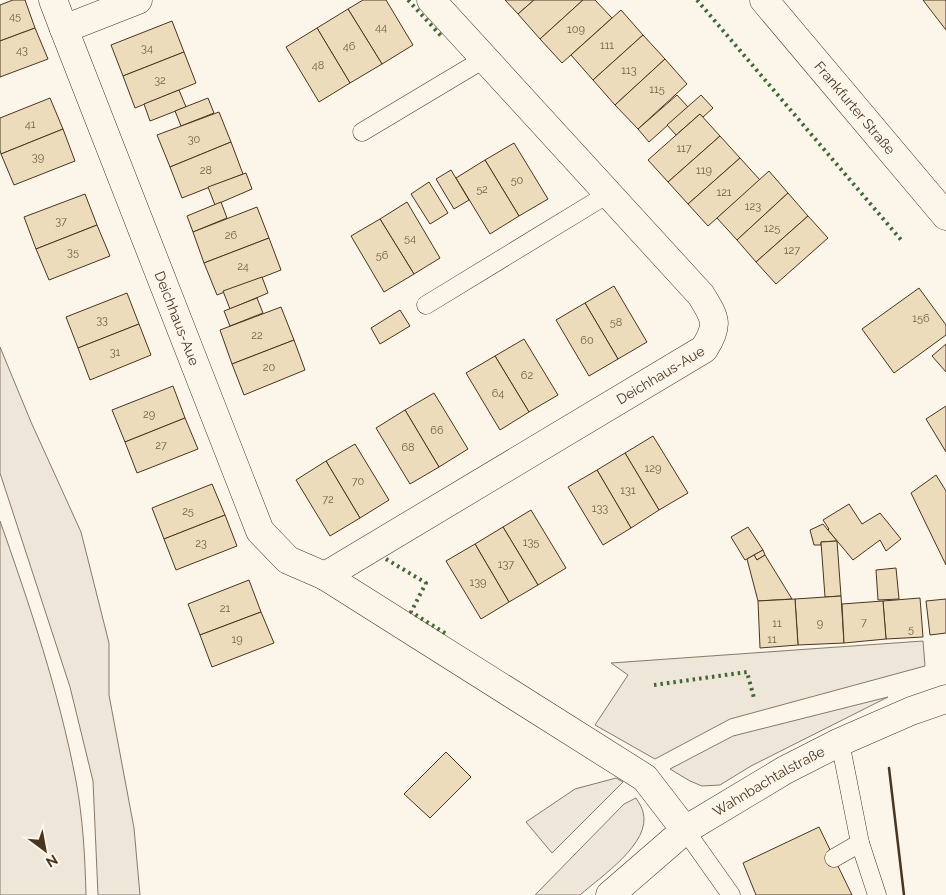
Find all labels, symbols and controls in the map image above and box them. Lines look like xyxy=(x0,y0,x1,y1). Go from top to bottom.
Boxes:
house number: 45 xyxy=(9,10,21,23)
house number: 44 xyxy=(375,21,387,34)
house number: 109 xyxy=(567,23,585,36)
house number: 111 xyxy=(600,39,614,52)
house number: 46 xyxy=(343,40,356,53)
house number: 34 xyxy=(141,42,153,55)
house number: 43 xyxy=(16,44,28,57)
street label: Frankfurter Straße xyxy=(811,58,898,157)
house number: 48 xyxy=(312,59,324,72)
house number: 113 xyxy=(621,64,637,77)
house number: 32 xyxy=(154,74,166,87)
house number: 115 xyxy=(649,83,665,96)
house number: 41 xyxy=(25,118,36,131)
house number: 30 xyxy=(188,133,201,146)
house number: 117 xyxy=(676,142,692,155)
house number: 39 xyxy=(32,151,44,164)
house number: 28 xyxy=(200,164,212,177)
house number: 119 xyxy=(696,164,712,177)
house number: 50 xyxy=(511,174,524,187)
house number: 52 xyxy=(476,183,488,196)
house number: 121 xyxy=(716,186,732,199)
house number: 123 xyxy=(745,200,761,213)
house number: 37 xyxy=(55,215,67,228)
house number: 125 xyxy=(764,222,780,235)
house number: 26 xyxy=(225,229,238,242)
house number: 54 xyxy=(404,232,416,245)
house number: 127 xyxy=(784,244,800,257)
house number: 35 xyxy=(67,246,79,259)
house number: 56 xyxy=(376,249,389,262)
house number: 24 xyxy=(237,260,249,273)
street label: Deichhaus-Aue xyxy=(151,269,203,368)
house number: 156 xyxy=(912,312,930,325)
house number: 33 xyxy=(96,314,108,327)
house number: 58 xyxy=(610,316,622,329)
house number: 22 xyxy=(251,329,263,342)
house number: 60 xyxy=(580,334,594,347)
street label: Deichhaus-Aue xyxy=(614,343,707,408)
house number: 31 xyxy=(110,346,121,359)
house number: 20 xyxy=(263,361,275,374)
house number: 62 xyxy=(521,369,533,382)
house number: 64 xyxy=(492,387,504,400)
house number: 29 xyxy=(143,408,155,421)
house number: 66 xyxy=(430,424,444,437)
house number: 27 xyxy=(155,439,167,452)
house number: 68 xyxy=(401,441,415,454)
house number: 129 xyxy=(645,462,661,475)
house number: 70 xyxy=(352,475,365,488)
house number: 131 xyxy=(620,484,636,497)
house number: 72 xyxy=(322,493,334,506)
house number: 133 xyxy=(592,502,608,515)
house number: 25 xyxy=(182,505,194,518)
house number: 135 xyxy=(523,536,539,549)
house number: 23 xyxy=(195,537,207,550)
house number: 137 xyxy=(498,558,514,571)
house number: 139 xyxy=(469,576,487,589)
house number: 21 xyxy=(220,602,231,615)
house number: 7 xyxy=(861,616,867,629)
house number: 11 xyxy=(772,617,782,630)
house number: 9 xyxy=(817,617,823,630)
house number: 5 xyxy=(908,623,914,636)
house number: 19 xyxy=(231,633,243,646)
house number: 11 xyxy=(767,633,777,646)
street label: Wahnbachtalstraße xyxy=(710,743,827,820)
north arrow xyxy=(20,825,70,875)
text: N xyxy=(43,851,61,871)

